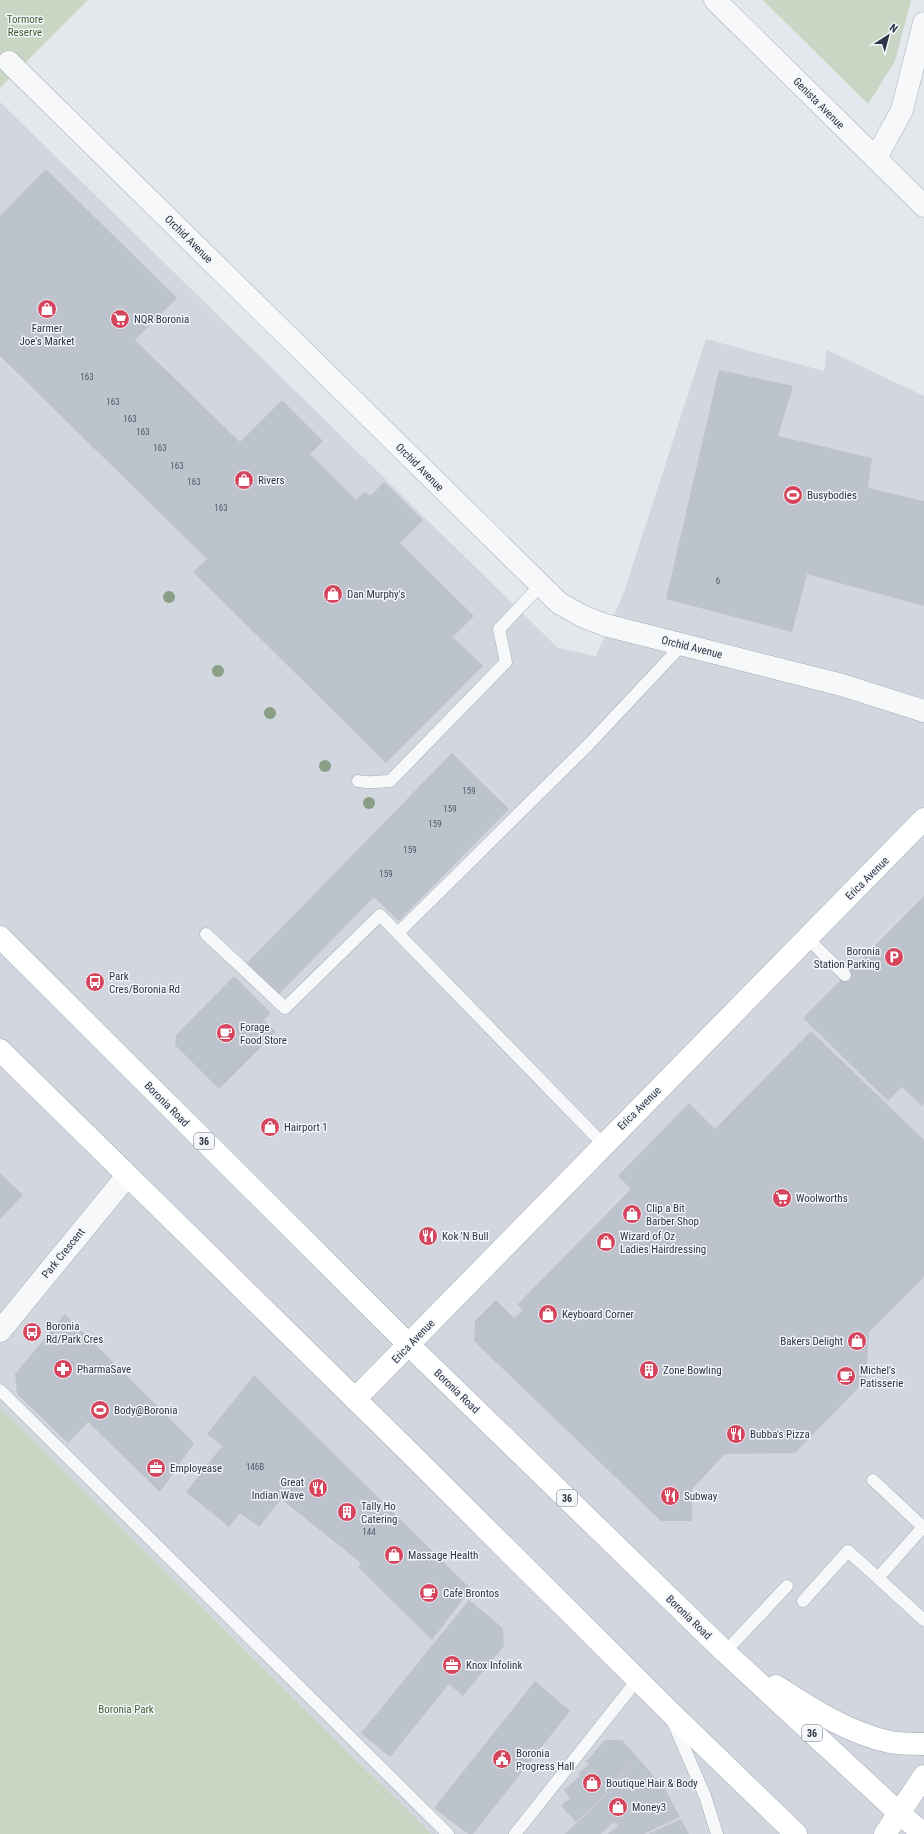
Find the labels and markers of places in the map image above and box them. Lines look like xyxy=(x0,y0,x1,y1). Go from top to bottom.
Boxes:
shop icon: Farmer Joe's Market xyxy=(36,298,58,320)
supermarket icon: NQR Boronia xyxy=(109,308,131,330)
place label: NQR Boronia xyxy=(134,313,189,326)
place label: Farmer Joe's Market xyxy=(19,322,75,348)
shop icon: Rivers xyxy=(233,469,255,491)
place label: Rivers xyxy=(258,474,285,487)
sports icon: Busybodies xyxy=(782,484,804,506)
place label: Busybodies xyxy=(807,489,857,502)
shop icon: Dan Murphy's xyxy=(322,583,344,605)
place label: Dan Murphy's xyxy=(347,588,405,601)
place label: Boronia Station Parking xyxy=(814,945,880,971)
parking icon: Boronia Station Parking xyxy=(883,946,905,968)
place label: Park Cres/Boronia Rd xyxy=(109,970,180,996)
bus stop icon: Park Cres/Boronia Rd xyxy=(84,971,106,993)
place label: Forage Food Store xyxy=(240,1021,287,1047)
cafe icon: Forage Food Store xyxy=(215,1022,237,1044)
shop icon: Hairport 1 xyxy=(259,1116,281,1138)
place label: Hairport 1 xyxy=(284,1121,328,1134)
supermarket icon: Woolworths xyxy=(771,1187,793,1209)
place label: Woolworths xyxy=(796,1192,848,1205)
place label: Clip a Bit Barber Shop xyxy=(646,1202,699,1228)
shop icon: Clip a Bit Barber Shop xyxy=(621,1203,643,1225)
restaurant icon: Kok 'N Bull xyxy=(417,1225,439,1247)
place label: Kok 'N Bull xyxy=(442,1230,489,1243)
place label: Wizard of Oz Ladies Hairdressing xyxy=(620,1230,706,1256)
shop icon: Wizard of Oz Ladies Hairdressing xyxy=(595,1231,617,1253)
shop icon: Keyboard Corner xyxy=(537,1303,559,1325)
place label: Keyboard Corner xyxy=(562,1308,635,1321)
place label: Boronia Rd/Park Cres xyxy=(46,1320,103,1346)
bus stop icon: Boronia Rd/Park Cres xyxy=(21,1321,43,1343)
shop icon: Bakers Delight xyxy=(846,1330,868,1352)
place label: Bakers Delight xyxy=(780,1335,843,1348)
pharmacy icon: PharmaSave xyxy=(52,1358,74,1380)
building icon: Zone Bowling xyxy=(638,1359,660,1381)
place label: PharmaSave xyxy=(77,1363,131,1376)
place label: Zone Bowling xyxy=(663,1364,722,1377)
place label: Michel's Patisserie xyxy=(860,1364,903,1390)
cafe icon: Michel's Patisserie xyxy=(835,1365,857,1387)
sports icon: Body@Boronia xyxy=(89,1399,111,1421)
place label: Body@Boronia xyxy=(114,1404,177,1417)
restaurant icon: Bubba's Pizza xyxy=(725,1423,747,1445)
place label: Bubba's Pizza xyxy=(750,1428,810,1441)
office icon: Employease xyxy=(145,1457,167,1479)
place label: Employease xyxy=(170,1462,222,1475)
place label: Great Indian Wave xyxy=(252,1476,304,1502)
restaurant icon: Great Indian Wave xyxy=(307,1477,329,1499)
restaurant icon: Subway xyxy=(659,1485,681,1507)
place label: Subway xyxy=(684,1490,718,1503)
place label: Tally Ho Catering xyxy=(361,1500,398,1526)
building icon: Tally Ho Catering xyxy=(336,1501,358,1523)
shop icon: Massage Health xyxy=(383,1544,405,1566)
place label: Massage Health xyxy=(408,1549,478,1562)
cafe icon: Cafe Brontos xyxy=(418,1582,440,1604)
place label: Cafe Brontos xyxy=(443,1587,499,1600)
office icon: Knox Infolink xyxy=(441,1654,463,1676)
place label: Knox Infolink xyxy=(466,1659,522,1672)
place label: Boronia Progress Hall xyxy=(516,1747,574,1773)
public building icon: Boronia Progress Hall xyxy=(491,1748,513,1770)
shop icon: Boutique Hair & Body xyxy=(581,1772,603,1794)
place label: Boutique Hair & Body xyxy=(606,1777,698,1790)
shop icon: Money3 xyxy=(607,1796,629,1818)
place label: Money3 xyxy=(632,1801,666,1814)

